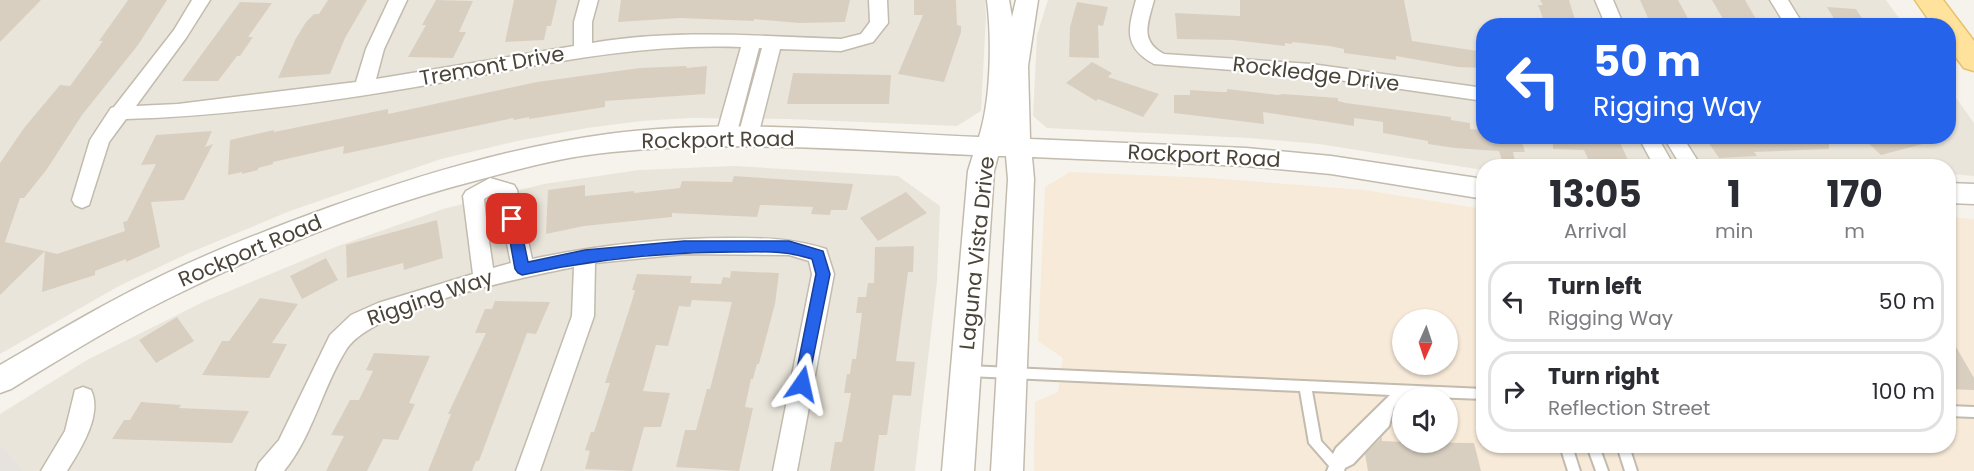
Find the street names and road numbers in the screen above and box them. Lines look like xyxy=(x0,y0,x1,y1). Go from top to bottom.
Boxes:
street label: Tremont Drive xyxy=(417,38,567,93)
street label: Rockledge Drive xyxy=(1231,49,1401,98)
street label: Rockport Road xyxy=(641,124,795,155)
street label: Rockport Road xyxy=(1127,137,1281,174)
street label: Laguna Vista Drive xyxy=(952,155,1001,351)
street label: Rockport Road xyxy=(174,207,326,294)
street label: Rigging Way xyxy=(363,262,497,333)

